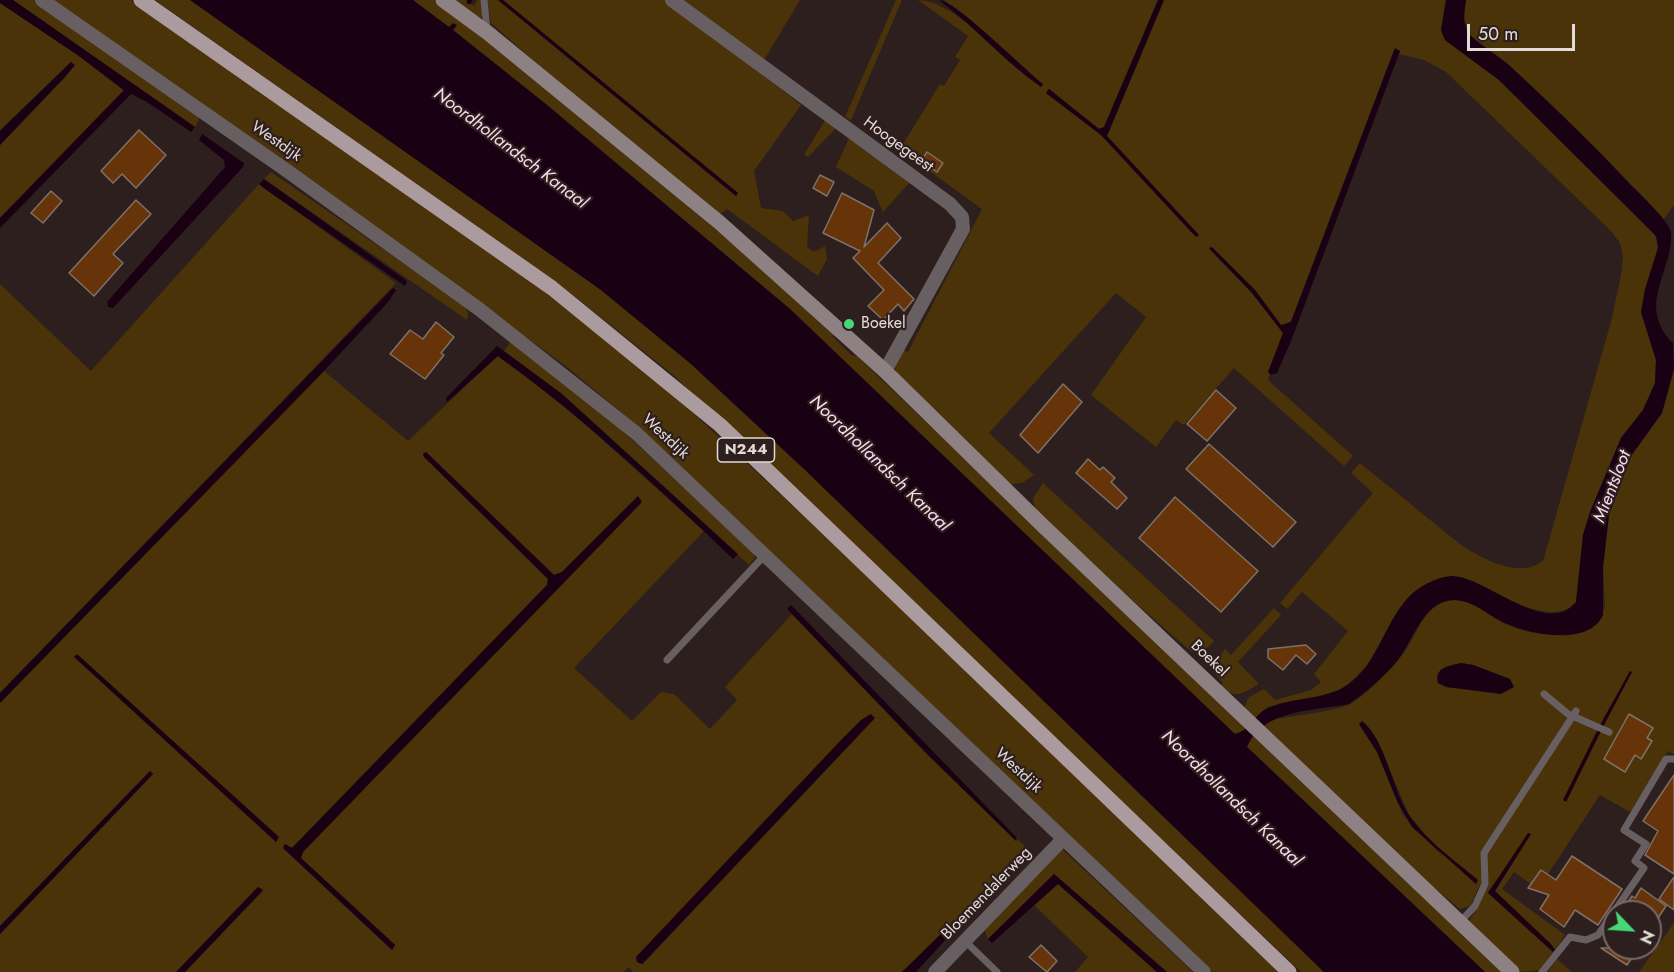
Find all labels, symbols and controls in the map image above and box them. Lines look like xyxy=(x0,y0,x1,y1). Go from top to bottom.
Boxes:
scale bar xyxy=(1470,12,1578,50)
text: 50 m xyxy=(1478,21,1518,47)
water label: Noordhollandsch Kanaal xyxy=(429,84,591,214)
street label: Hoogegeest xyxy=(859,113,937,177)
street label: Westdijk xyxy=(247,118,305,166)
place label: Boekel xyxy=(861,314,906,334)
marker: Boekel xyxy=(842,317,856,331)
water label: Noordhollandsch Kanaal xyxy=(804,391,954,537)
street label: Westdijk xyxy=(637,410,693,464)
road number: N244 xyxy=(718,438,774,462)
water label: Mientsloot xyxy=(1589,448,1637,526)
street label: Boekel xyxy=(1186,637,1232,681)
water label: Noordhollandsch Kanaal xyxy=(1156,726,1306,872)
street label: Westdijk xyxy=(990,744,1046,798)
street label: Bloemendalerweg xyxy=(938,844,1036,944)
north arrow xyxy=(1602,900,1662,960)
text: N xyxy=(1634,926,1660,948)

